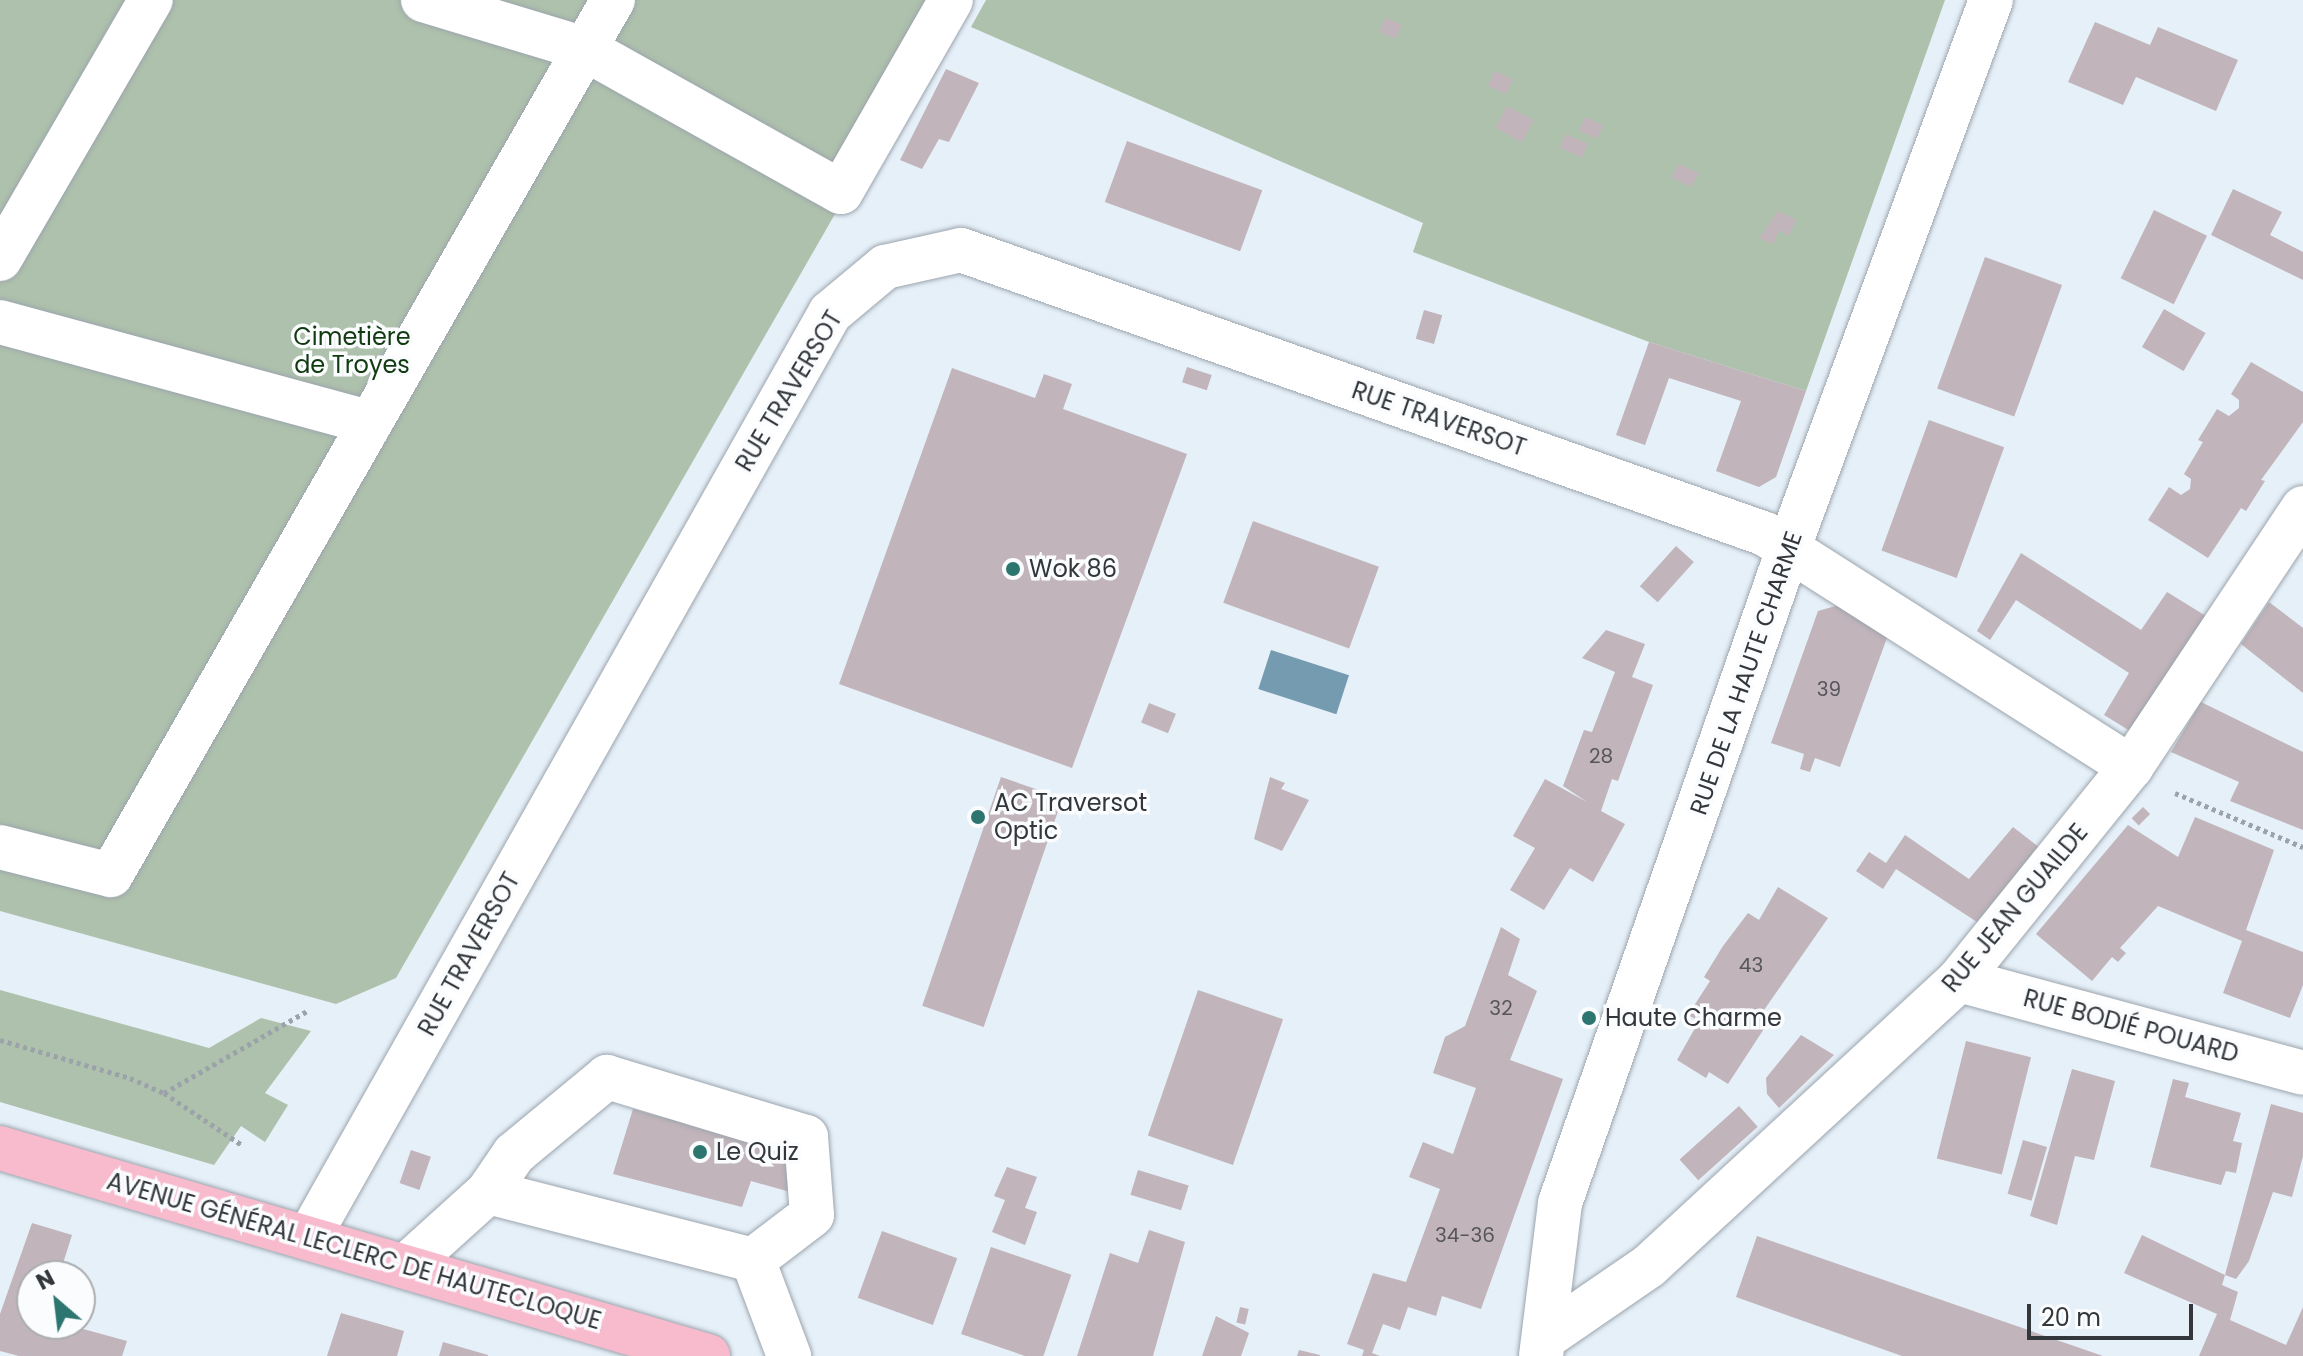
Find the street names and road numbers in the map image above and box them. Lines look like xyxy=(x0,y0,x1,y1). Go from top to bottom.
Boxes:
street label: RUE TRAVERSOT xyxy=(730,305,848,477)
street label: RUE TRAVERSOT xyxy=(1348,376,1530,462)
street label: RUE DE LA HAUTE CHARME xyxy=(1684,528,1808,818)
street label: RUE JEAN GUAILDE xyxy=(1936,818,2094,998)
street label: RUE TRAVERSOT xyxy=(412,867,526,1041)
street label: RUE BODIÉ POUARD xyxy=(2020,983,2242,1069)
street label: AVENUE GÉNÉRAL LECLERC DE HAUTECLOQUE xyxy=(104,1166,604,1336)

